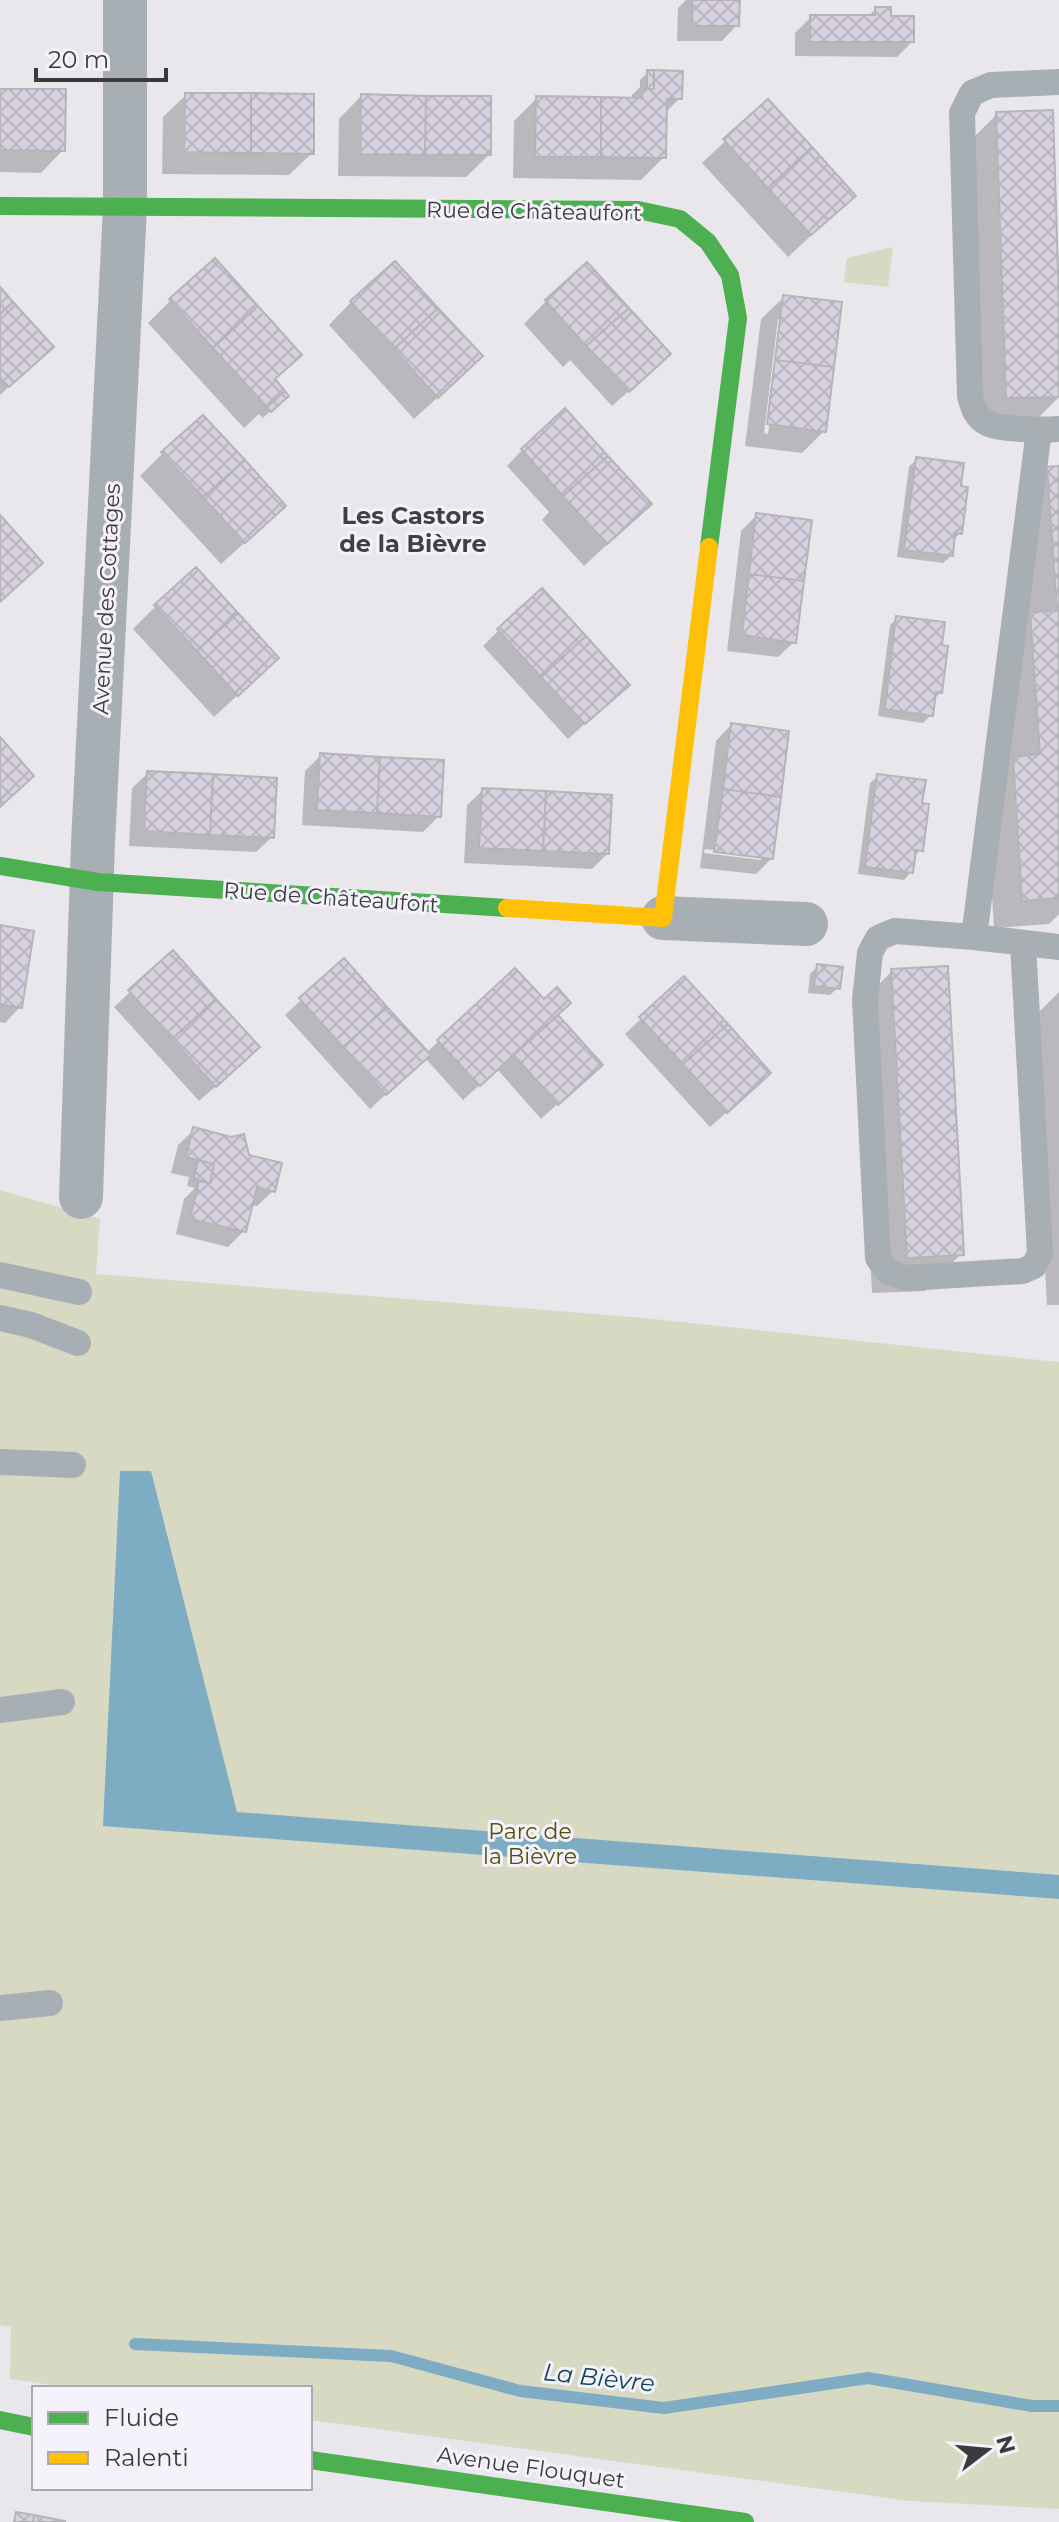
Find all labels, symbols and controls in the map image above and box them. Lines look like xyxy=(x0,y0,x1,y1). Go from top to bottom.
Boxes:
scale bar xyxy=(36,32,166,82)
text: 20 m xyxy=(48,45,109,74)
street label: Rue de Châteaufort xyxy=(426,196,642,227)
street label: Avenue des Cottages xyxy=(87,482,126,715)
district label: Les Castors de la Bièvre xyxy=(339,501,487,558)
street label: Rue de Châteaufort xyxy=(223,877,439,918)
park label: Parc de la Bièvre xyxy=(483,1818,577,1870)
water label: La Bièvre xyxy=(542,2357,656,2398)
legend xyxy=(32,2386,312,2490)
text: Fluide xyxy=(104,2403,179,2432)
north arrow xyxy=(947,2410,1027,2490)
text: N xyxy=(990,2432,1021,2457)
street label: Avenue Flouquet xyxy=(435,2441,627,2494)
text: Ralenti xyxy=(104,2443,189,2472)

